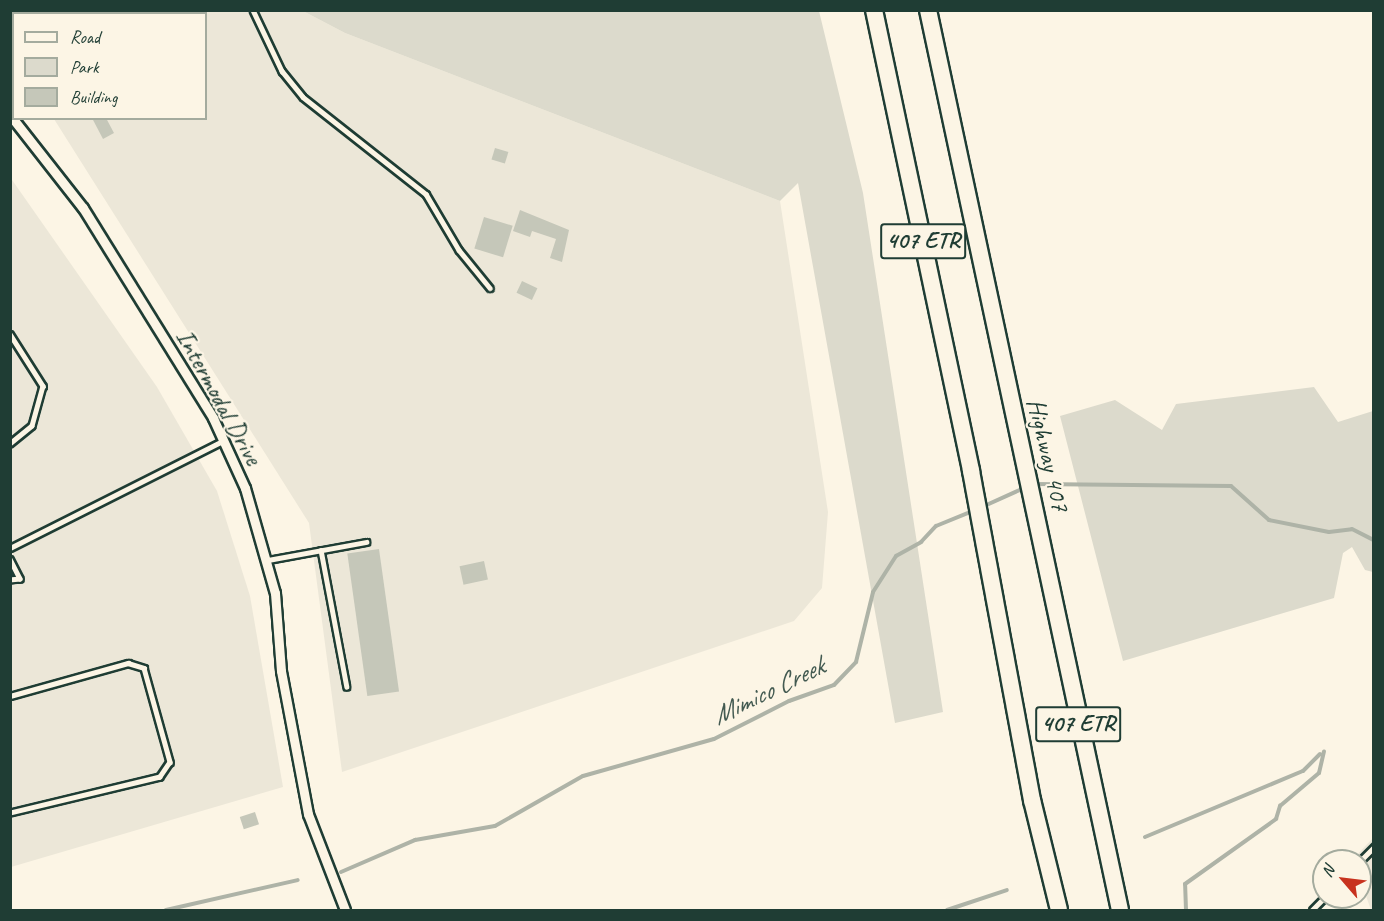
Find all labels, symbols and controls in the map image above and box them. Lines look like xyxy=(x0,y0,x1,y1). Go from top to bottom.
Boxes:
legend xyxy=(12,12,207,120)
text: Road xyxy=(70,26,100,48)
text: Park xyxy=(70,56,99,78)
text: Building xyxy=(70,86,117,108)
road number: 407 ETR xyxy=(880,220,966,262)
street label: Intermodal Drive xyxy=(169,324,269,470)
street label: Highway 407 xyxy=(1020,396,1076,514)
water label: Mimico Creek xyxy=(707,650,829,732)
road number: 407 ETR xyxy=(1034,703,1122,745)
north arrow xyxy=(1312,849,1372,909)
text: N xyxy=(1317,862,1339,881)

